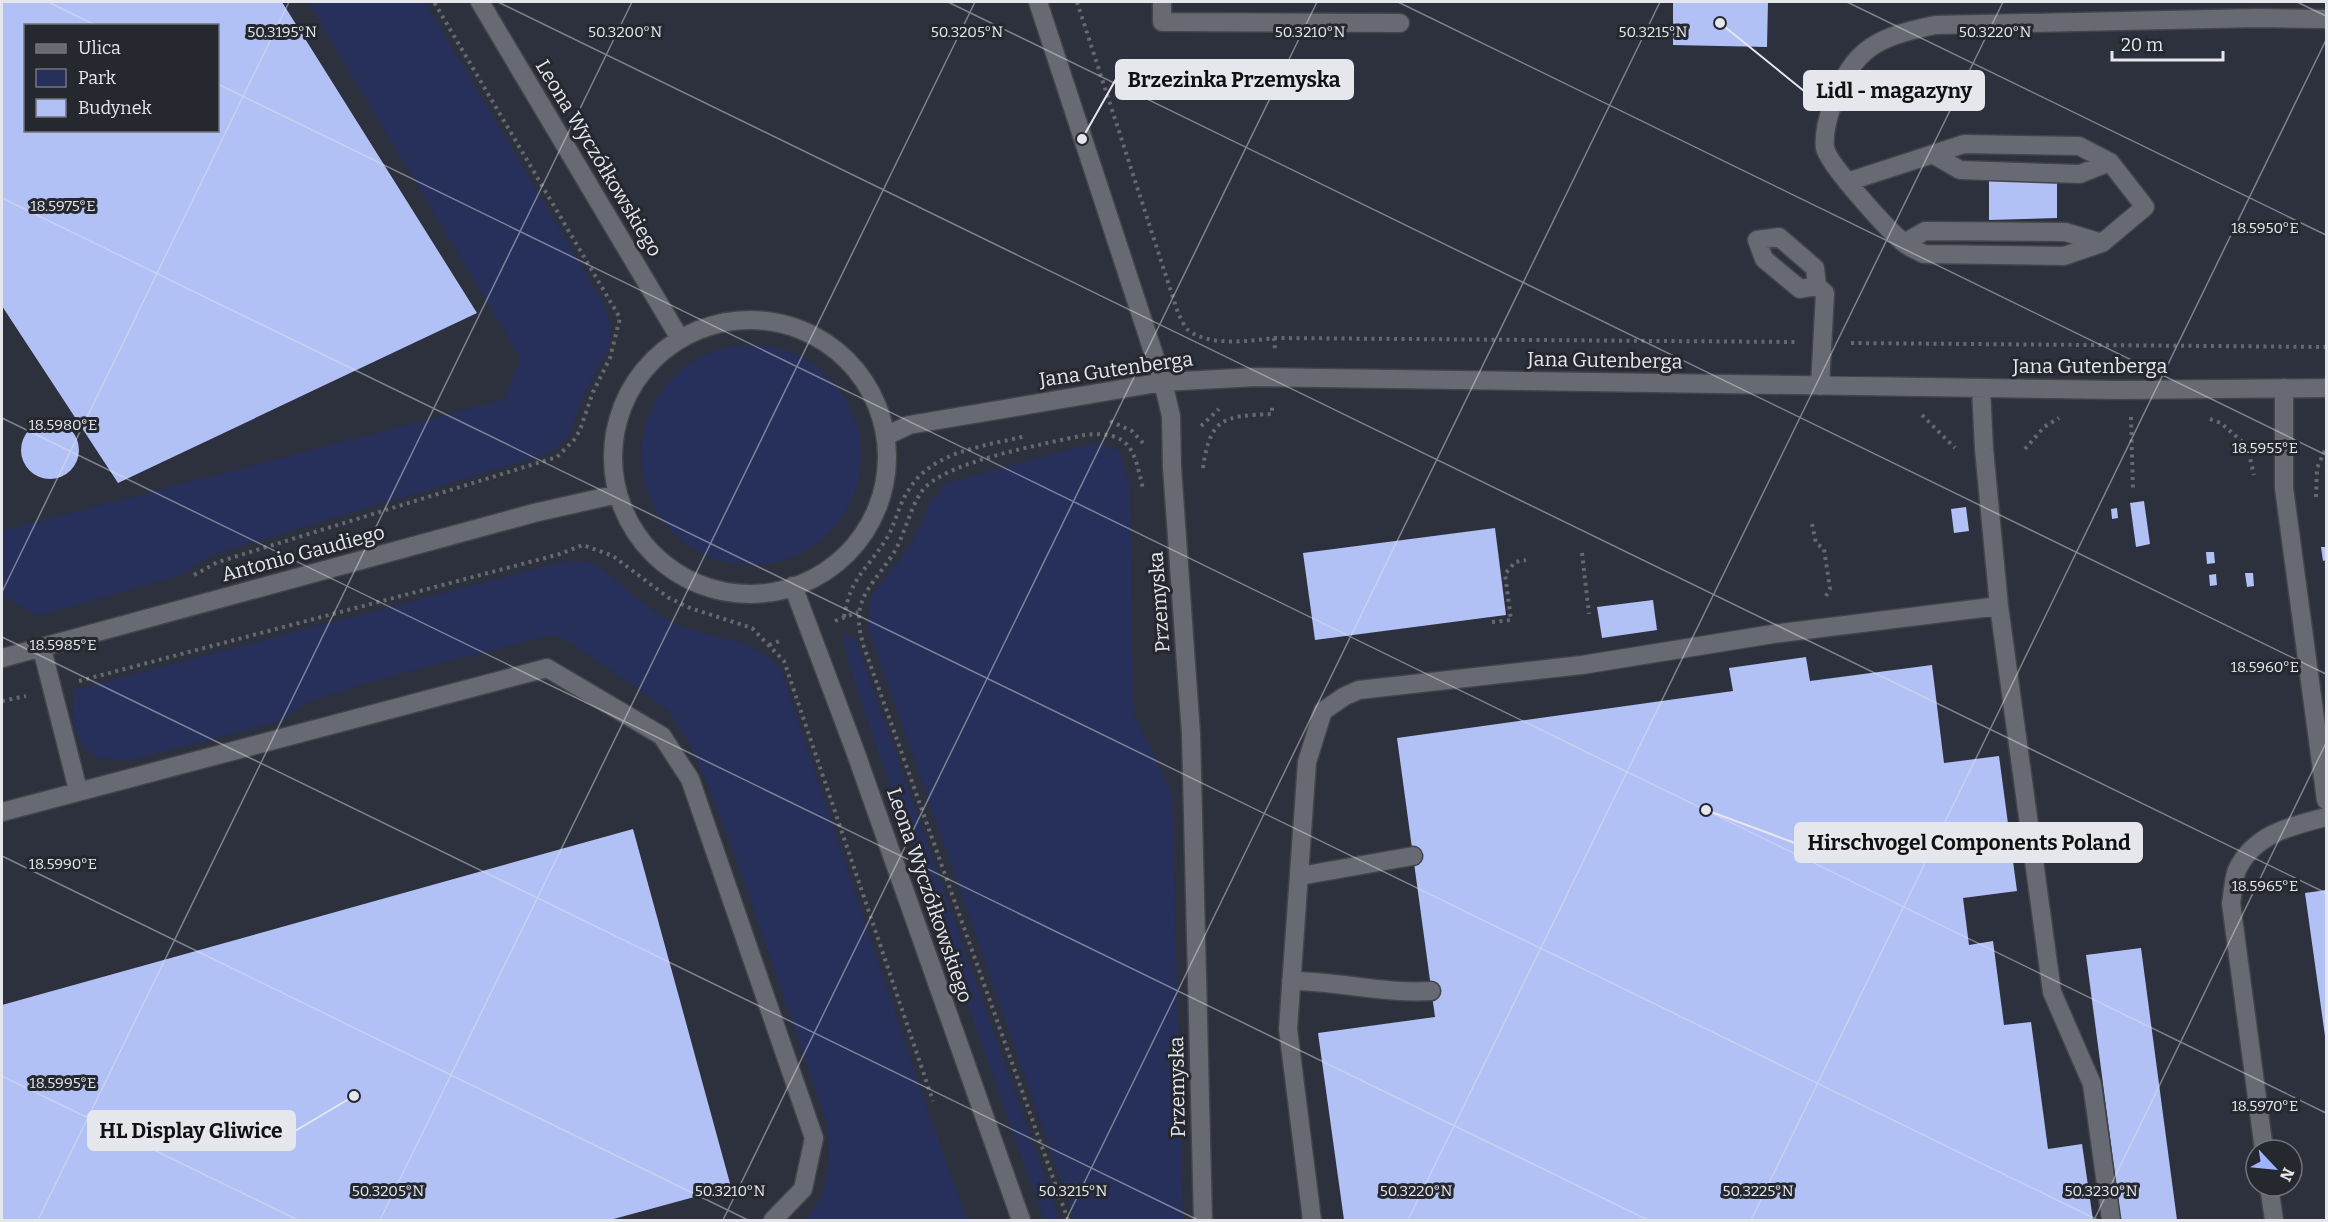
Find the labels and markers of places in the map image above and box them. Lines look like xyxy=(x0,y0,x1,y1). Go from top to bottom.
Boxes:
callout: Brzezinka Przemyska xyxy=(1116,60,1353,99)
callout: Lidl - magazyny xyxy=(1804,71,1984,110)
callout: Hirschvogel Components Poland xyxy=(1795,823,2142,862)
callout: HL Display Gliwice xyxy=(88,1111,295,1150)

